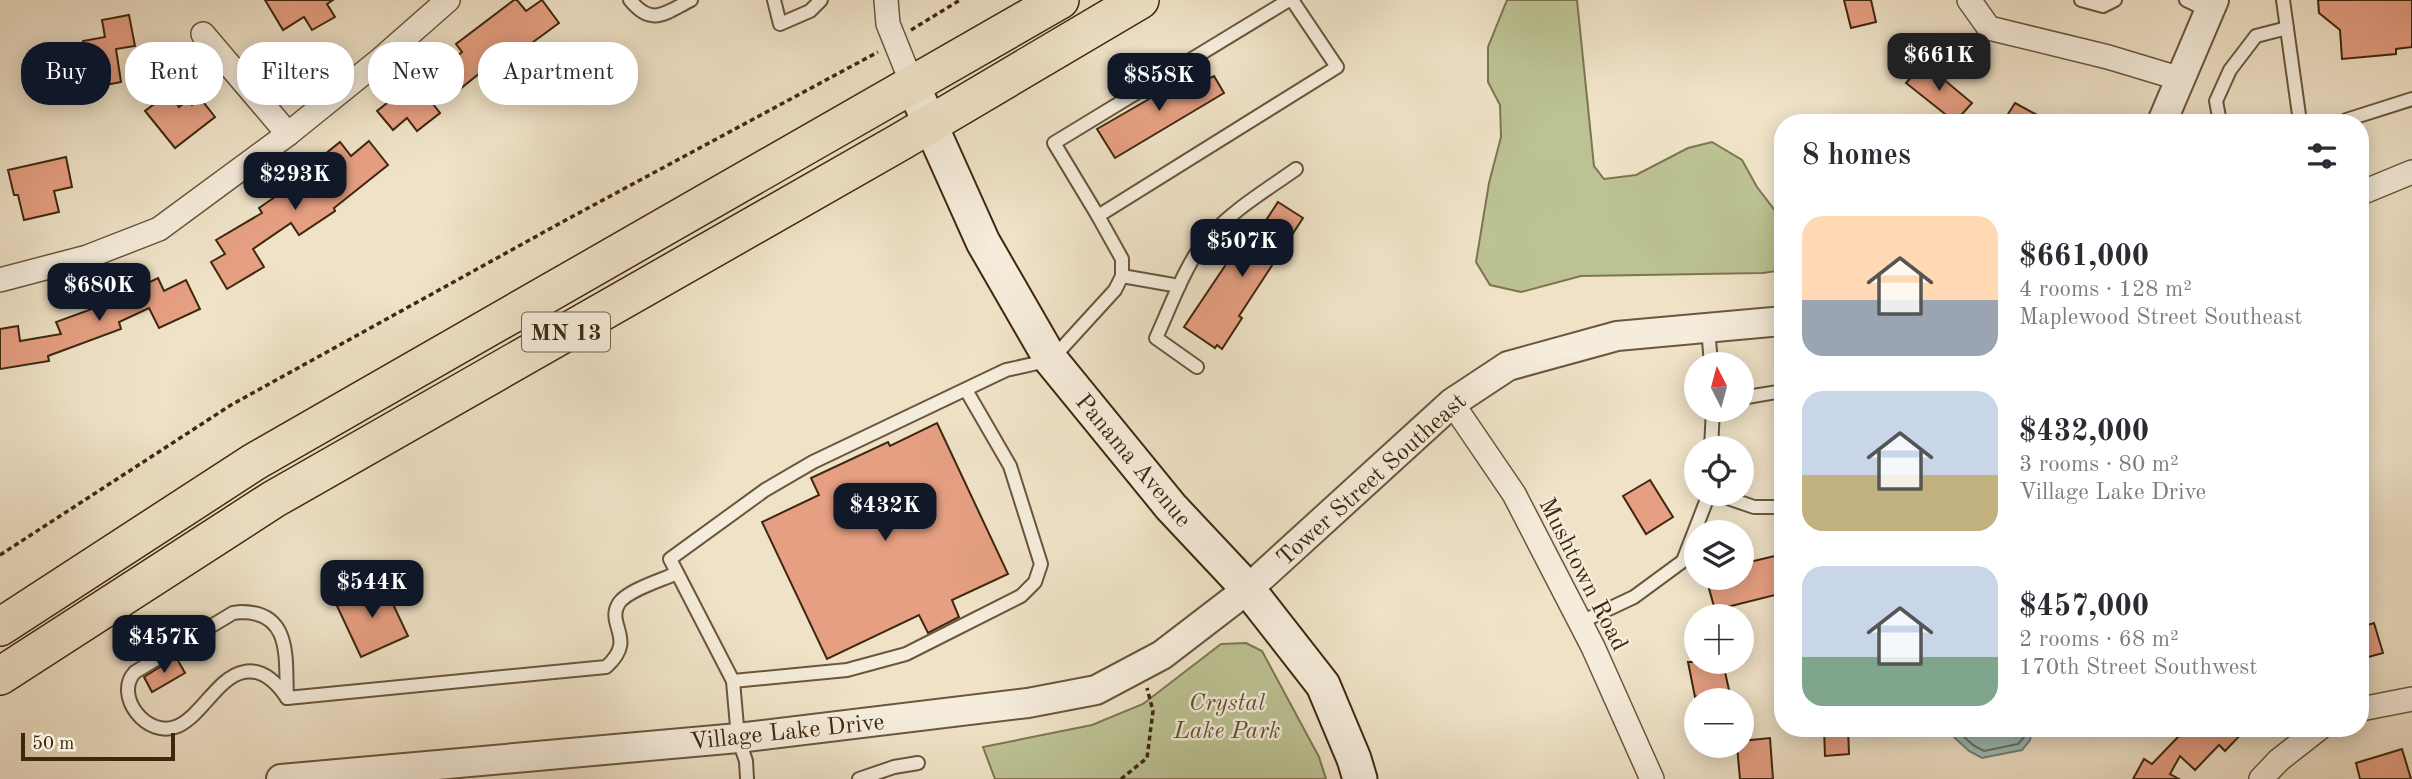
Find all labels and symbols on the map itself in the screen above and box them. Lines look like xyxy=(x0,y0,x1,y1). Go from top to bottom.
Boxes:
pin: $661K xyxy=(1890,34,1988,93)
pin: $858K xyxy=(1110,54,1208,113)
pin: $293K xyxy=(246,152,344,212)
pin: $507K xyxy=(1193,219,1291,279)
pin: $680K xyxy=(50,264,148,323)
road number: MN 13 xyxy=(522,312,610,352)
north arrow xyxy=(1684,352,1754,422)
street label: Panama Avenue xyxy=(1070,390,1195,533)
street label: Tower Street Southeast xyxy=(1273,390,1471,571)
pin: $432K xyxy=(836,484,934,543)
street label: Mushtown Road xyxy=(1533,495,1631,655)
pin: $544K xyxy=(323,560,421,620)
pin: $457K xyxy=(115,616,213,675)
park label: Crystal Lake Park xyxy=(1172,692,1281,744)
street label: Village Lake Drive xyxy=(689,711,886,755)
scale bar xyxy=(21,730,175,762)

